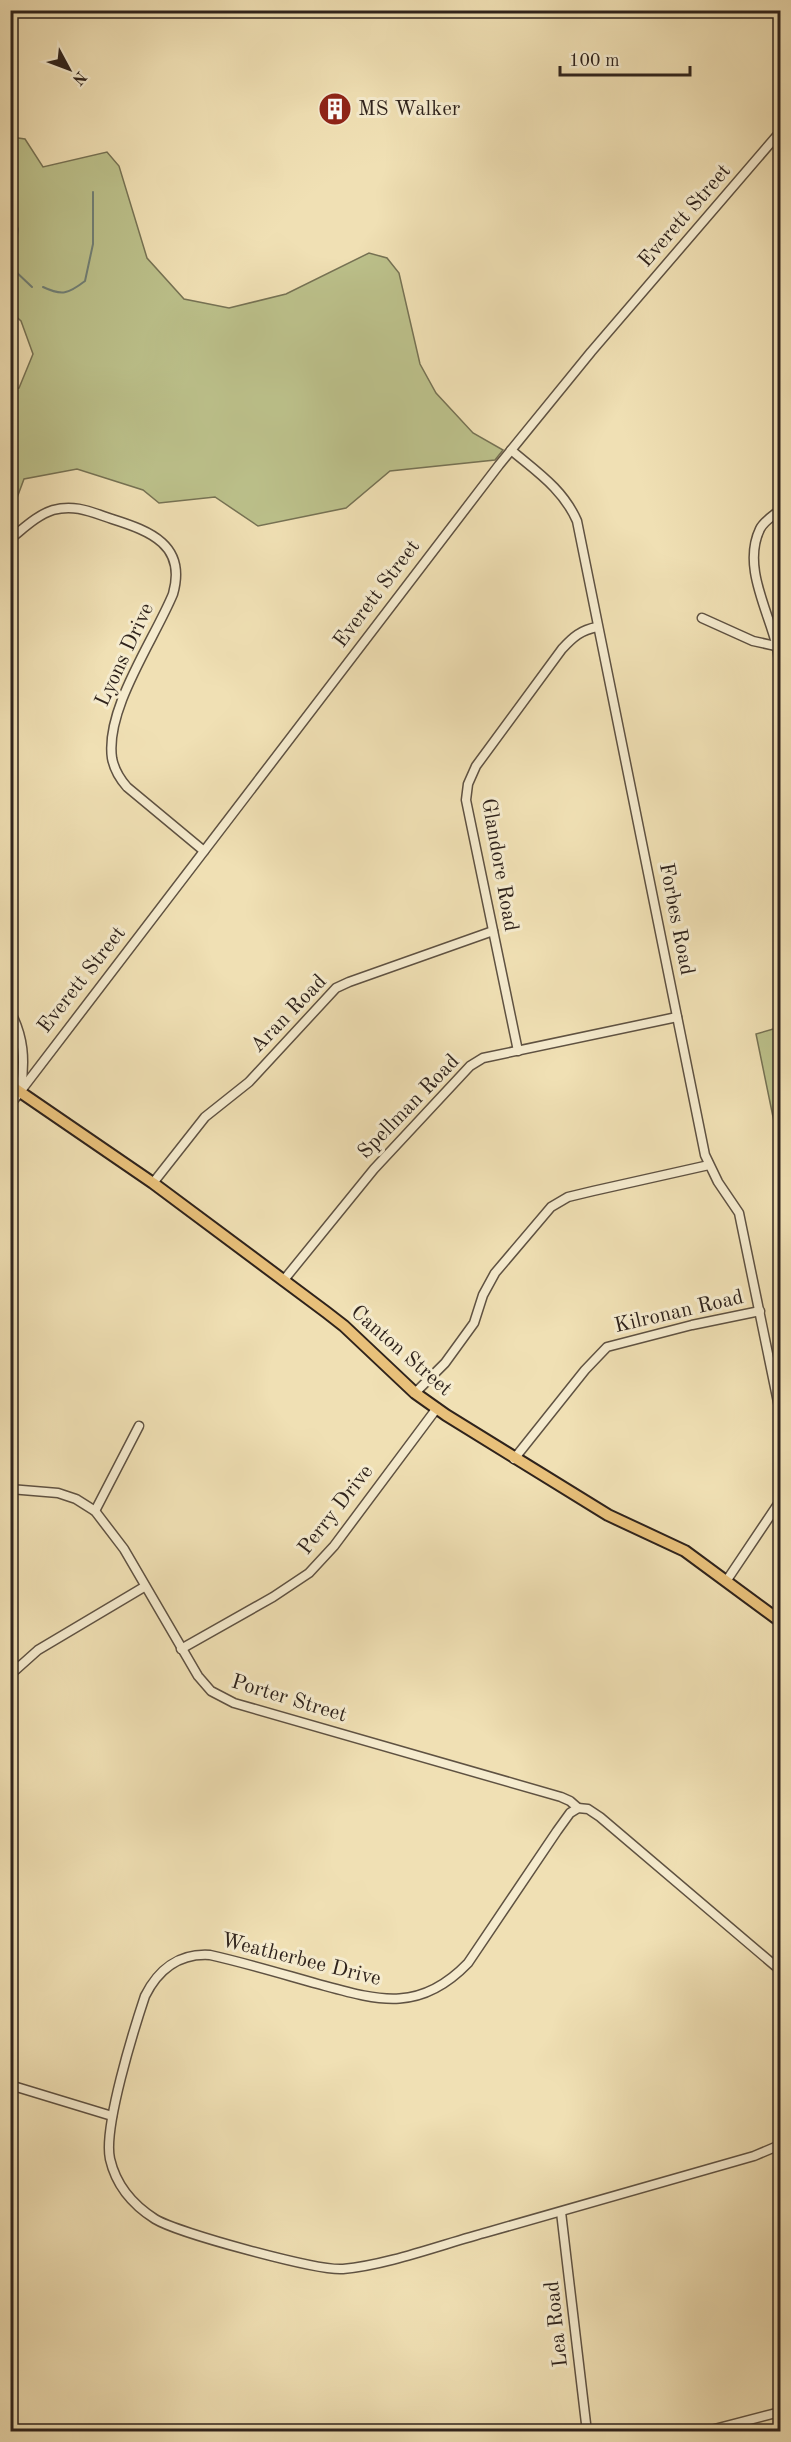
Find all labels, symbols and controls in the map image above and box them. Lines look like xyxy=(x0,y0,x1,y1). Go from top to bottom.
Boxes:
north arrow xyxy=(39,39,99,99)
scale bar xyxy=(560,39,690,77)
text: 100 m xyxy=(569,52,620,70)
text: N xyxy=(68,68,89,88)
building icon: MS Walker xyxy=(317,91,353,127)
place label: MS Walker xyxy=(358,99,461,120)
street label: Everett Street xyxy=(635,161,735,271)
street label: Everett Street xyxy=(330,536,424,652)
street label: Lyons Drive xyxy=(92,600,158,710)
street label: Glandore Road xyxy=(477,797,521,933)
street label: Forbes Road xyxy=(655,861,697,977)
street label: Everett Street xyxy=(34,923,130,1037)
street label: Aran Road xyxy=(247,971,331,1057)
street label: Spellman Road xyxy=(354,1051,464,1163)
street label: Kilronan Road xyxy=(612,1287,746,1337)
street label: Canton Street xyxy=(346,1302,456,1400)
street label: Perry Drive xyxy=(295,1461,377,1559)
street label: Porter Street xyxy=(229,1672,349,1726)
street label: Weatherbee Drive xyxy=(219,1930,383,1990)
street label: Lea Road xyxy=(542,2280,572,2368)

